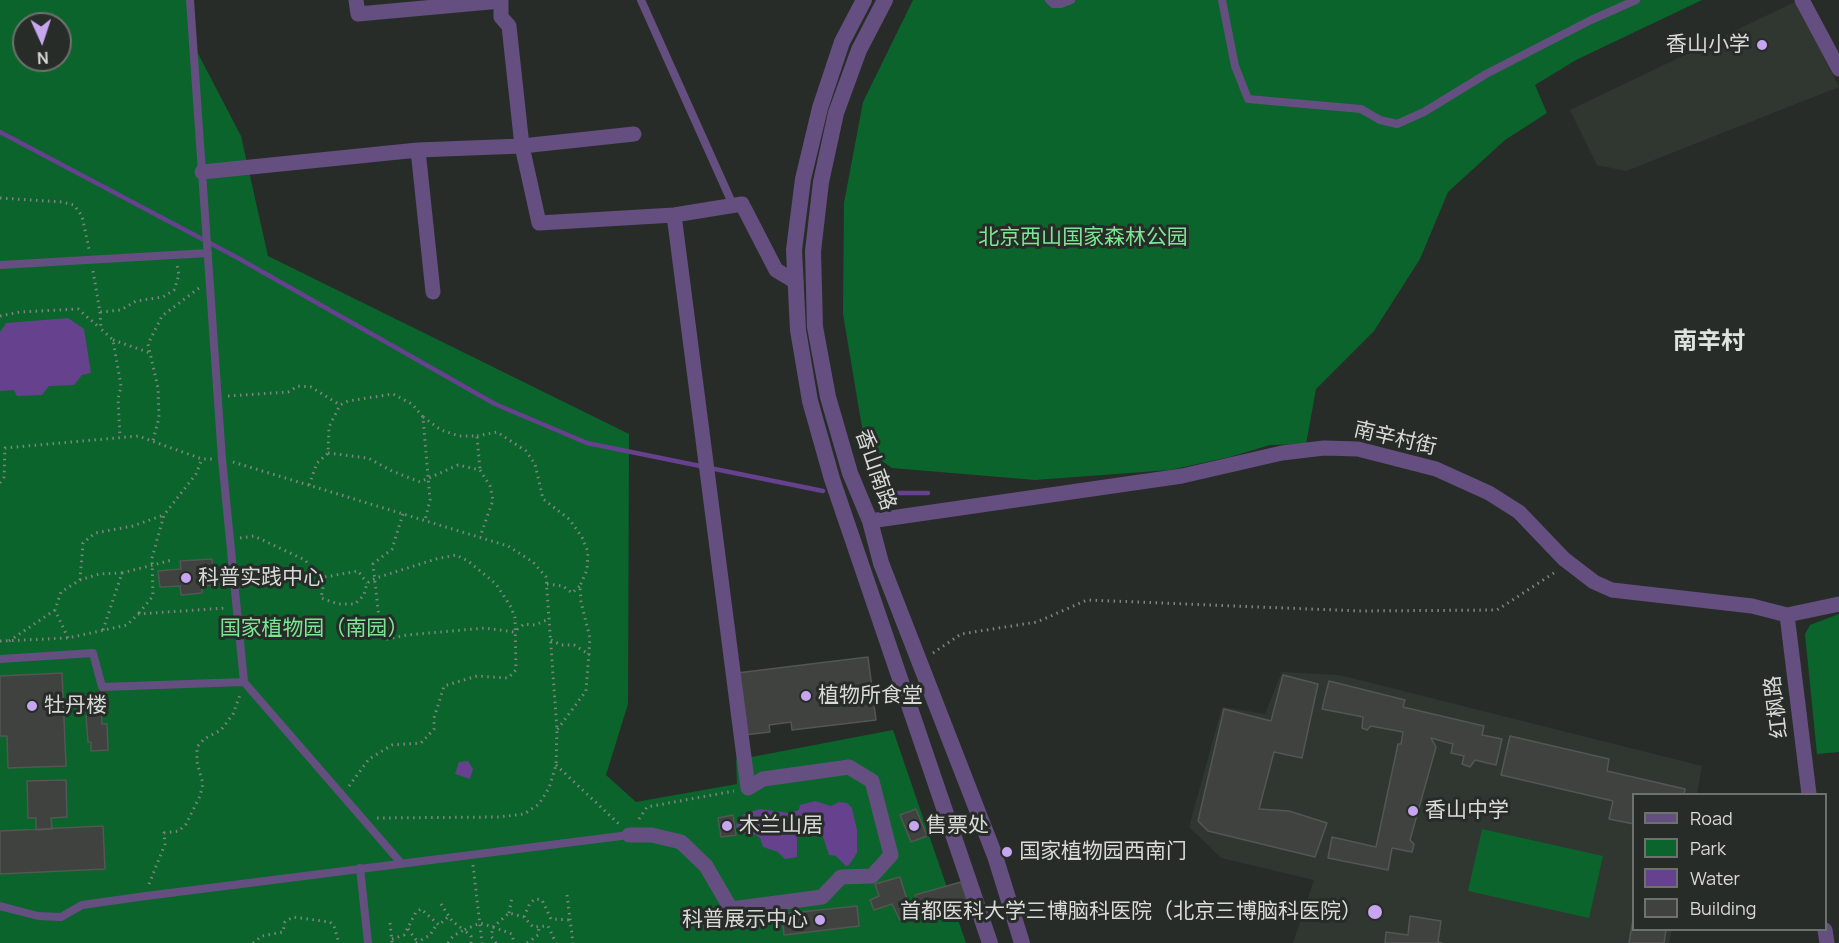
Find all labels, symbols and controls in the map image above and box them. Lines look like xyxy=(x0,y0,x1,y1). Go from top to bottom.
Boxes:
north arrow xyxy=(12,12,72,72)
place label: 香山小学 xyxy=(1666,32,1750,58)
marker: 香山小学 xyxy=(1755,38,1769,52)
text: N xyxy=(37,47,49,69)
park label: 北京西山国家森林公园 xyxy=(978,225,1188,251)
district label: 南辛村 xyxy=(1673,328,1745,356)
street label: 南辛村街 xyxy=(1351,417,1439,461)
street label: 香山南路 xyxy=(849,426,901,514)
place label: 科普实践中心 xyxy=(198,565,324,591)
marker: 科普实践中心 xyxy=(179,571,193,585)
park label: 国家植物园（南园） xyxy=(220,616,408,642)
street label: 红枫路 xyxy=(1761,674,1793,740)
place label: 植物所食堂 xyxy=(818,683,923,709)
marker: 植物所食堂 xyxy=(799,689,813,703)
place label: 牡丹楼 xyxy=(44,693,107,719)
marker: 牡丹楼 xyxy=(25,699,39,713)
legend xyxy=(1632,793,1827,931)
place label: 香山中学 xyxy=(1425,798,1509,824)
marker: 香山中学 xyxy=(1406,804,1420,818)
text: Road xyxy=(1690,806,1733,830)
place label: 木兰山居 xyxy=(739,813,823,839)
place label: 售票处 xyxy=(926,813,989,839)
marker: 木兰山居 xyxy=(720,819,734,833)
marker: 售票处 xyxy=(907,819,921,833)
text: Park xyxy=(1690,836,1726,860)
place label: 国家植物园西南门 xyxy=(1019,839,1187,865)
marker: 国家植物园西南门 xyxy=(1000,845,1014,859)
text: Water xyxy=(1690,866,1740,890)
text: Building xyxy=(1690,896,1756,920)
place label: 首都医科大学三博脑科医院（北京三博脑科医院） xyxy=(900,899,1362,925)
marker: 首都医科大学三博脑科医院（北京三博脑科医院） xyxy=(1366,903,1384,921)
place label: 科普展示中心 xyxy=(682,907,808,933)
marker: 科普展示中心 xyxy=(813,913,827,927)

